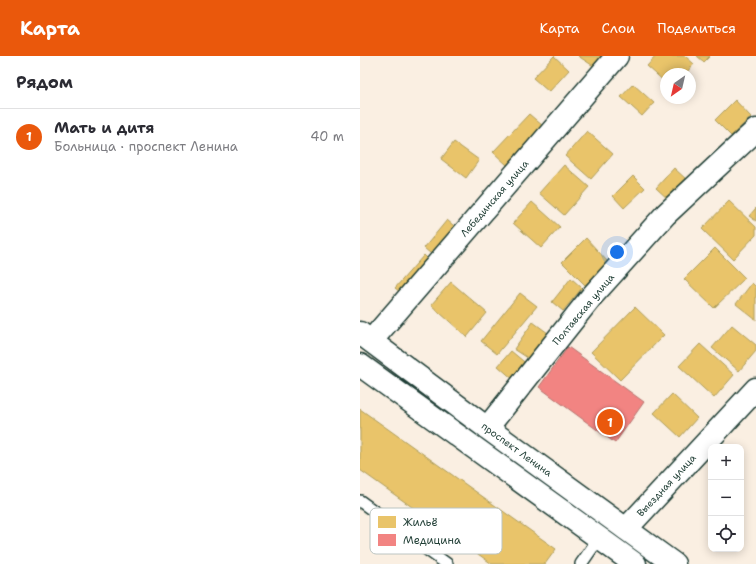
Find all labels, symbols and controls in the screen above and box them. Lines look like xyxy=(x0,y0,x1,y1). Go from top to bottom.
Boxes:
text: Карта xyxy=(20,16,80,41)
text: Карта xyxy=(539,19,580,37)
text: Слои xyxy=(602,19,635,37)
text: Поделиться xyxy=(657,19,736,37)
north arrow xyxy=(660,68,696,104)
text: Рядом xyxy=(16,71,73,93)
text: Мать и дитя xyxy=(54,118,154,138)
text: 1 xyxy=(26,128,32,145)
text: 40 m xyxy=(310,128,344,145)
text: Больница · проспект Ленина xyxy=(54,138,238,155)
street label: Лебединская улица xyxy=(457,157,532,239)
your location xyxy=(607,242,627,262)
street label: Полтавская улица xyxy=(550,270,618,348)
pin: 1 xyxy=(597,407,623,437)
street label: проспект Ленина xyxy=(479,419,555,480)
map controls xyxy=(708,444,744,552)
button: + xyxy=(708,444,744,480)
street label: Выездная улица xyxy=(634,451,699,519)
button: − xyxy=(708,480,744,516)
legend xyxy=(370,508,502,554)
text: Жильё xyxy=(403,515,438,530)
button: locate xyxy=(708,516,744,552)
text: Медицина xyxy=(403,533,461,548)

